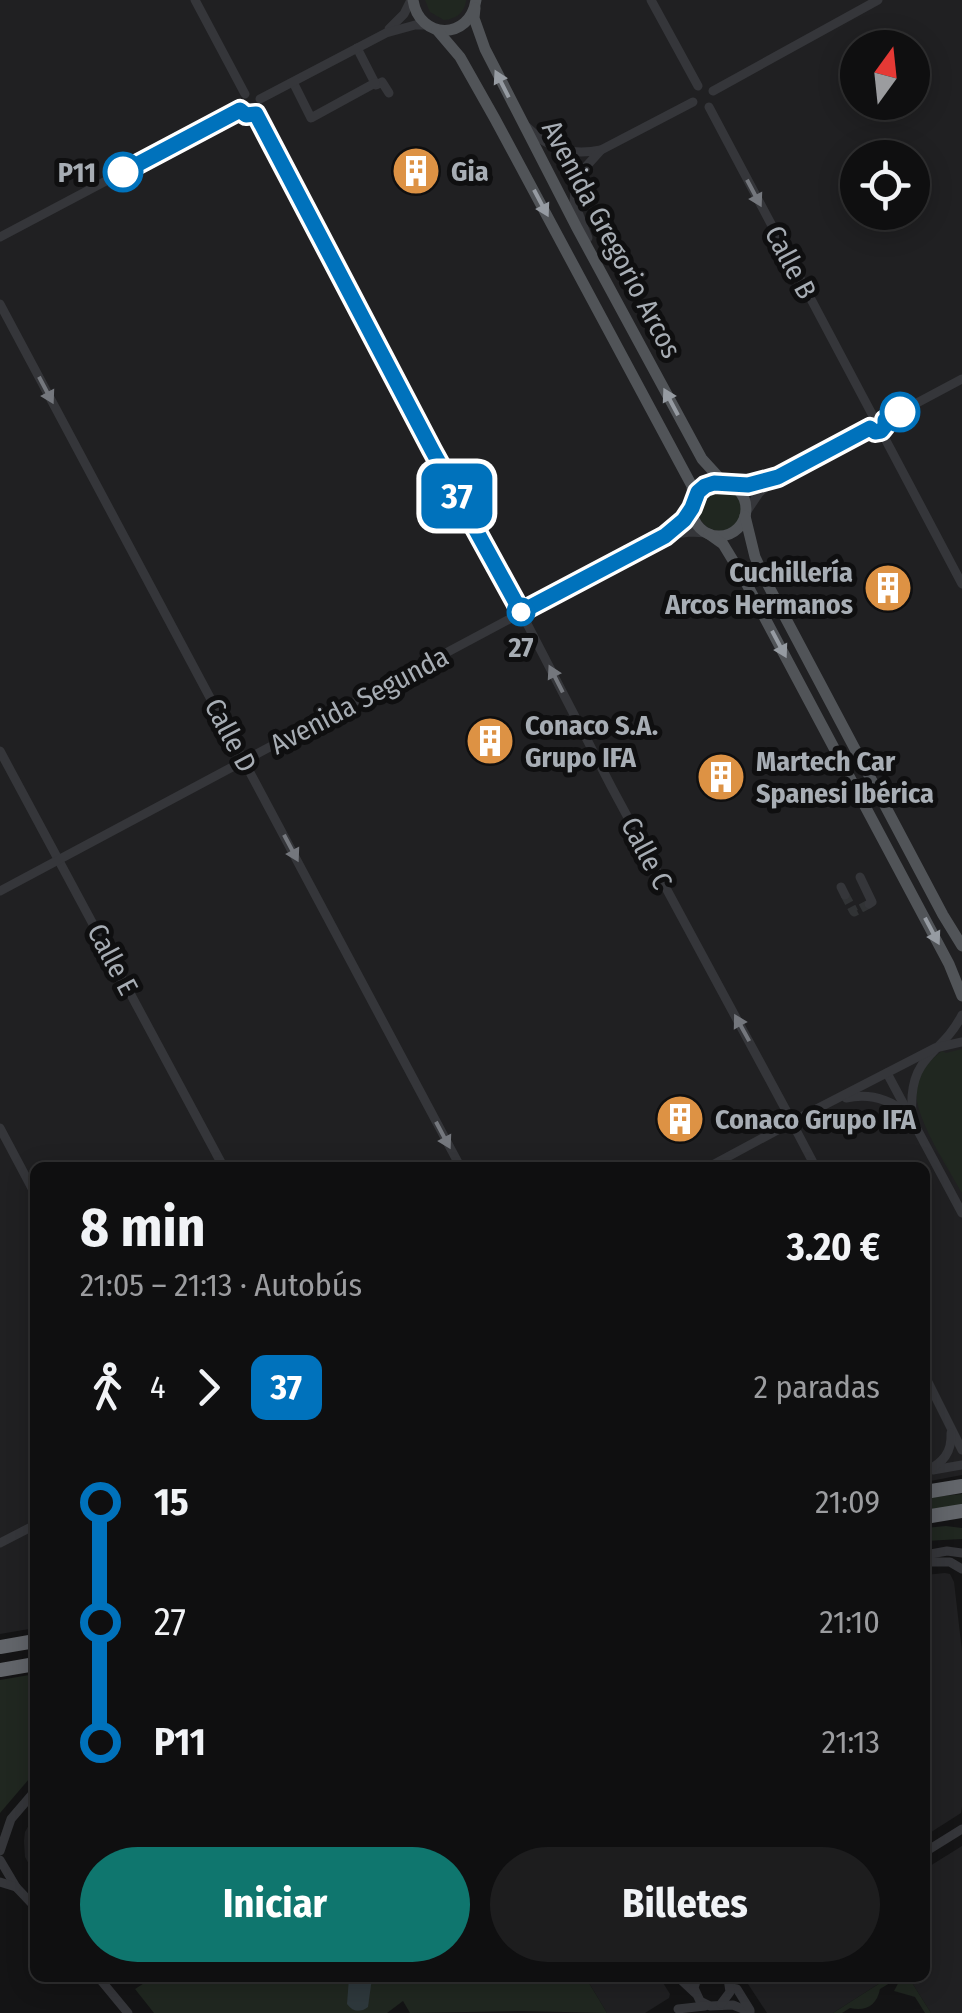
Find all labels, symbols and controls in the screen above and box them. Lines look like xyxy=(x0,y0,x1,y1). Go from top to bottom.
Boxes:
north arrow xyxy=(840,30,930,120)
map controls xyxy=(840,30,930,230)
one-way arrow xyxy=(494,70,511,99)
street label: Avenida Gregorio Arcos xyxy=(535,115,688,364)
button: locate xyxy=(840,140,930,230)
building icon: Gia xyxy=(390,145,442,197)
marker: P11 xyxy=(104,153,142,191)
place label: Gia xyxy=(451,155,489,188)
place label: P11 xyxy=(58,156,96,189)
one-way arrow xyxy=(745,178,762,207)
one-way arrow xyxy=(532,189,549,218)
street label: Calle B xyxy=(758,220,823,304)
one-way arrow xyxy=(37,376,54,404)
one-way arrow xyxy=(663,388,680,417)
unlabelled marker xyxy=(881,393,919,431)
line badge: 37 xyxy=(412,464,502,528)
text: 37 xyxy=(441,475,473,517)
place label: Cuchillería Arcos Hermanos xyxy=(664,556,853,621)
building icon: Cuchillería Arcos Hermanos xyxy=(862,562,914,614)
marker: 27 xyxy=(508,599,534,625)
one-way arrow xyxy=(771,630,788,659)
place label: 27 xyxy=(508,631,533,664)
street label: Avenida Segunda xyxy=(265,640,454,761)
one-way arrow xyxy=(548,664,565,693)
street label: Calle D xyxy=(198,693,264,778)
place label: Conaco S.A. Grupo IFA xyxy=(525,709,658,774)
building icon: Conaco S.A. Grupo IFA xyxy=(464,715,516,767)
place label: Martech Car Spanesi Ibérica xyxy=(756,745,934,810)
building icon: Martech Car Spanesi Ibérica xyxy=(695,751,747,803)
street label: Calle C xyxy=(614,812,679,895)
one-way arrow xyxy=(282,833,299,862)
one-way arrow xyxy=(923,917,940,946)
street label: Calle E xyxy=(80,918,145,1000)
one-way arrow xyxy=(733,1013,750,1042)
building icon: Conaco Grupo IFA xyxy=(654,1093,706,1145)
place label: Conaco Grupo IFA xyxy=(715,1103,917,1136)
one-way arrow xyxy=(434,1121,451,1149)
text: 8 min xyxy=(80,1195,206,1261)
text: 3.20 € xyxy=(787,1224,880,1270)
text: 21:05 – 21:13 · Autobús xyxy=(80,1266,362,1304)
icon: walk xyxy=(80,1360,135,1415)
icon: forward xyxy=(181,1360,236,1415)
text: 37 xyxy=(271,1366,302,1408)
text: 4 xyxy=(150,1368,166,1406)
text: 2 paradas xyxy=(754,1368,880,1406)
text: 15 xyxy=(154,1479,189,1525)
text: 21:09 xyxy=(815,1483,880,1521)
text: 27 xyxy=(154,1599,186,1645)
text: 21:10 xyxy=(819,1603,880,1641)
text: P11 xyxy=(154,1719,206,1765)
text: 21:13 xyxy=(822,1723,880,1761)
button: Iniciar xyxy=(80,1847,470,1962)
button: Billetes xyxy=(490,1847,880,1962)

